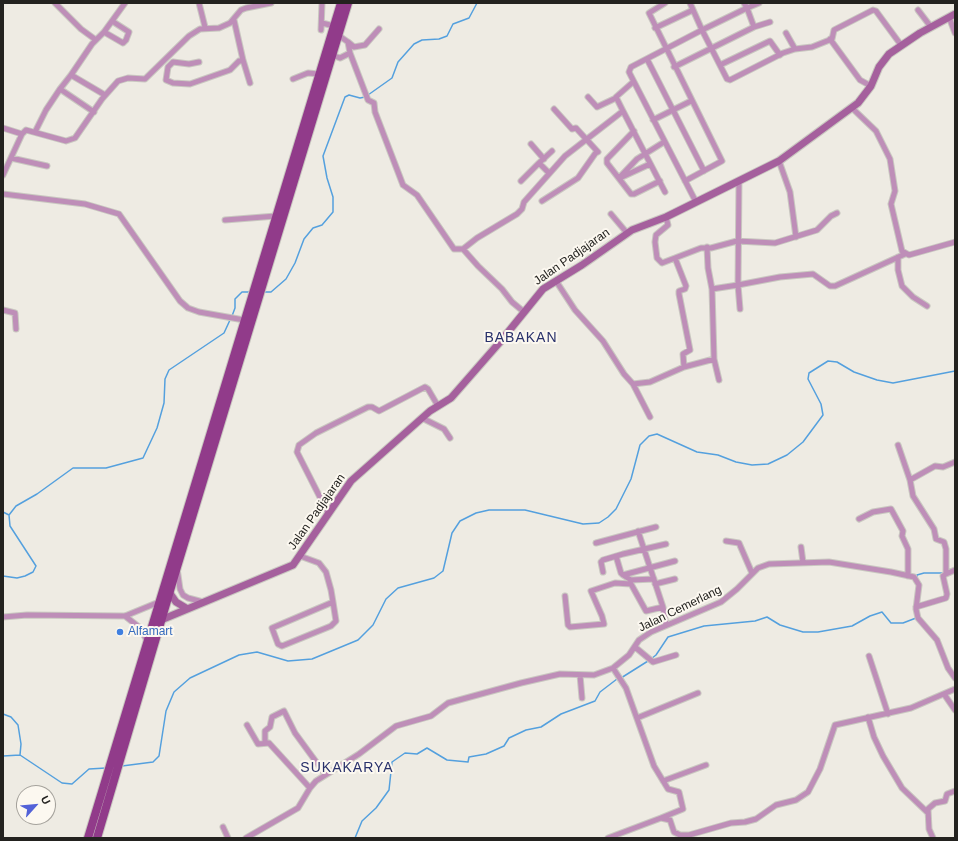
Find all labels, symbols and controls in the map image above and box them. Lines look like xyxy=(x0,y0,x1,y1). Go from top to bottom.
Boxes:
street label: Jalan Padjajaran xyxy=(531,225,613,289)
district label: BABAKAN xyxy=(484,330,558,346)
street label: Jalan Padjajaran xyxy=(285,471,349,553)
street label: Jalan Cemerlang xyxy=(636,583,724,635)
place label: Alfamart xyxy=(128,625,173,639)
marker: Alfamart xyxy=(115,627,125,637)
district label: SUKAKARYA xyxy=(300,760,394,776)
north arrow xyxy=(16,785,56,825)
text: U xyxy=(39,794,53,806)

